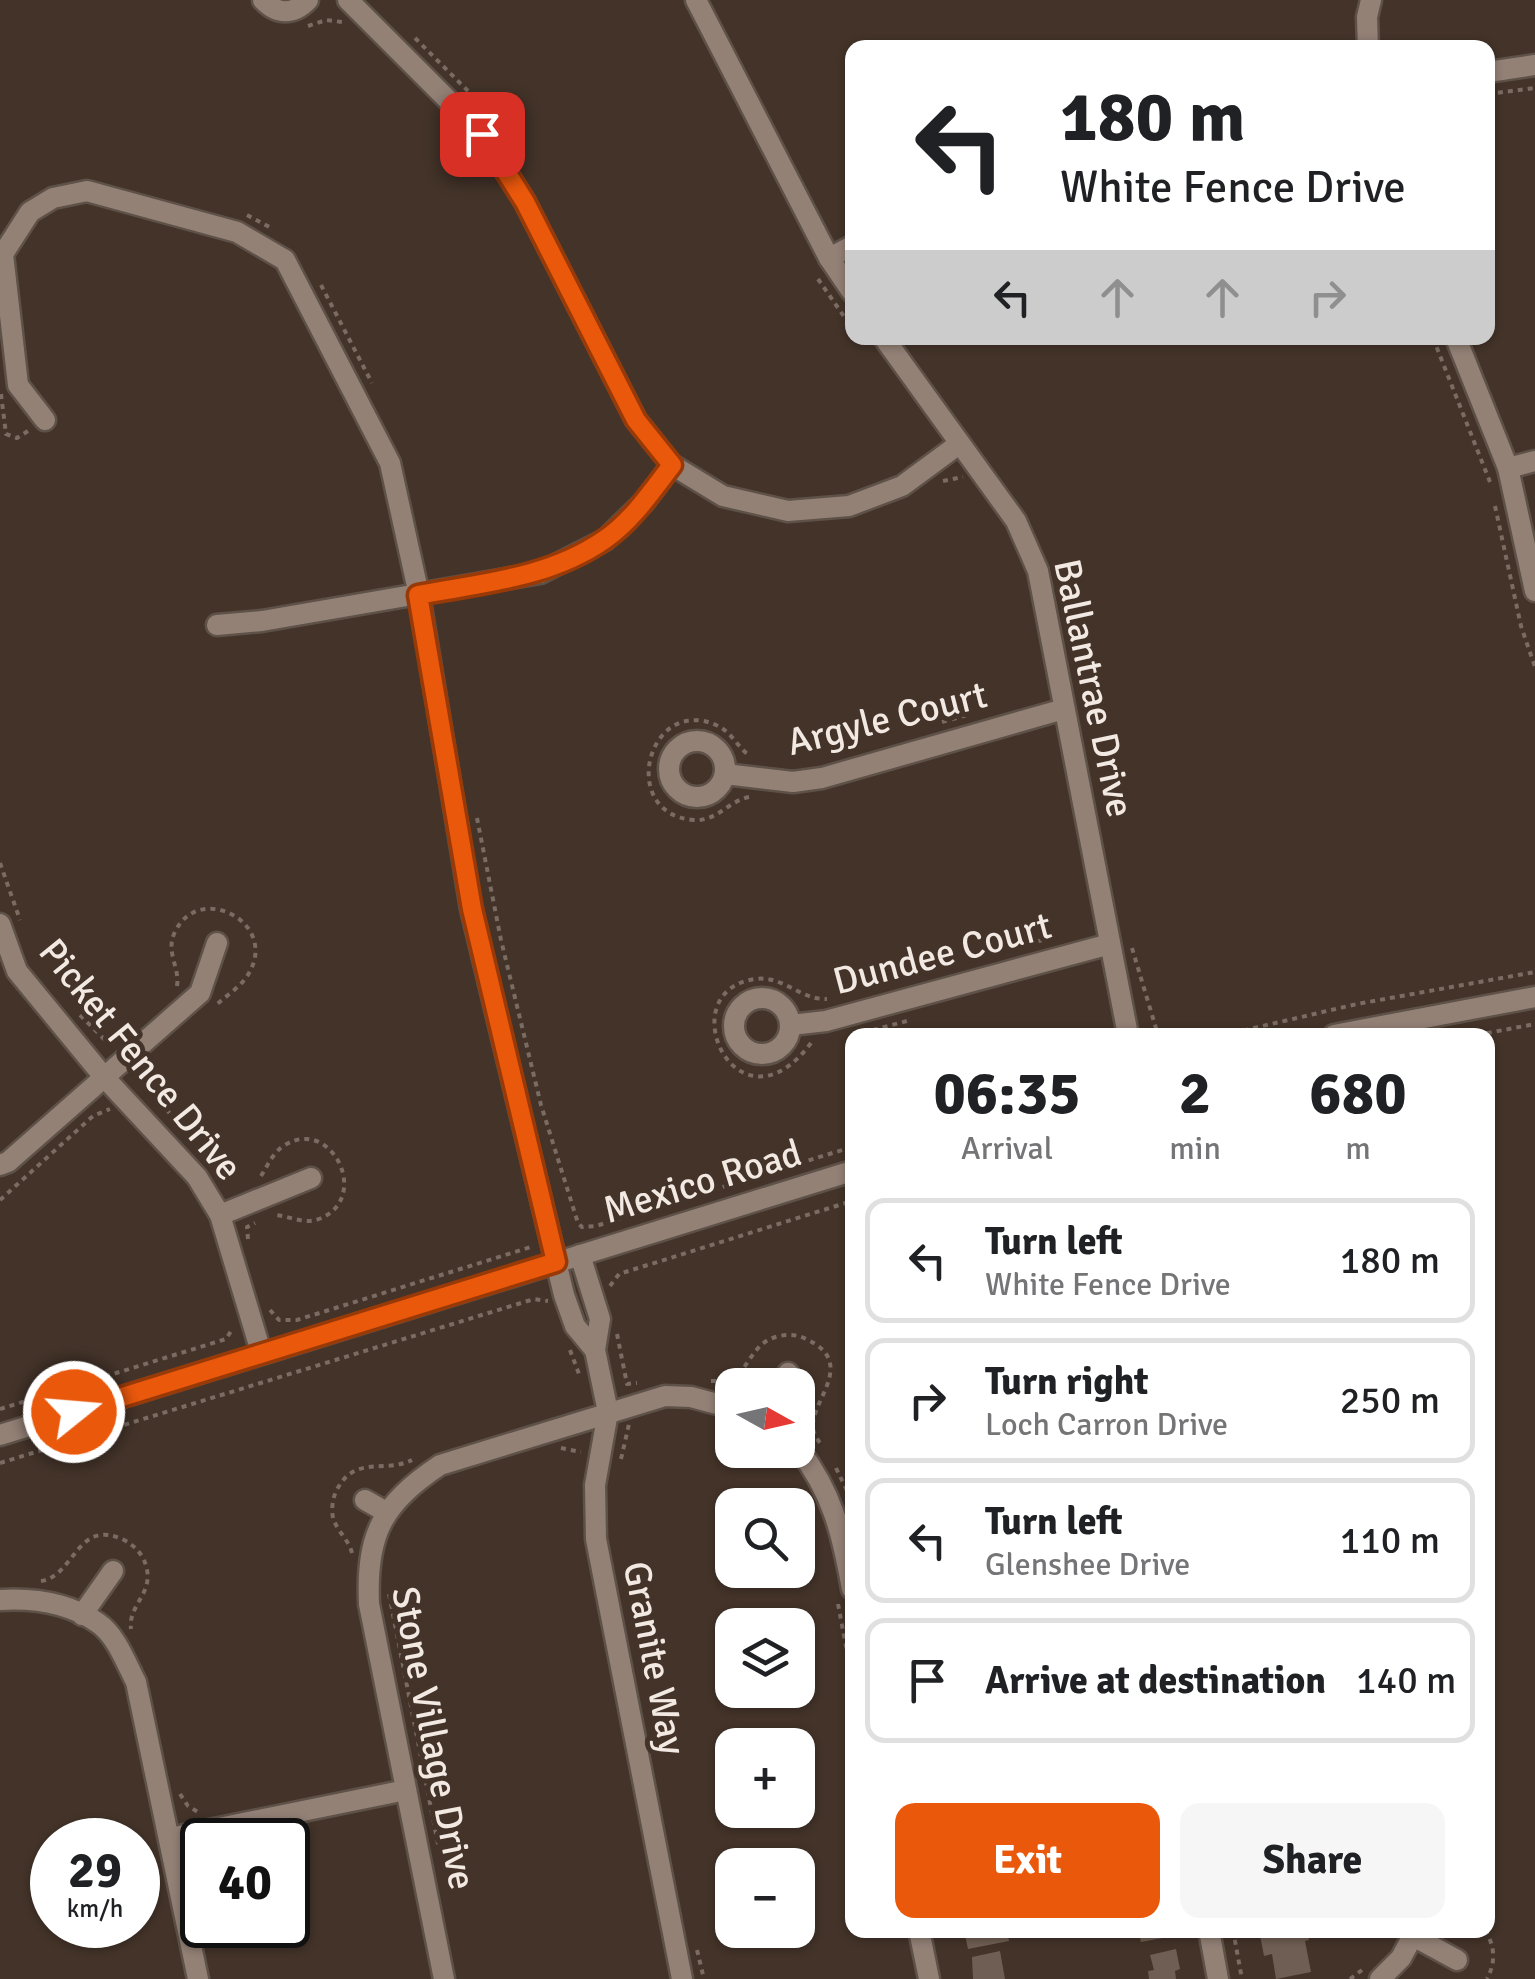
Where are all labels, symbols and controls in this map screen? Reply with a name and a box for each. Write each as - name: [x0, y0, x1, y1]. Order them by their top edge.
- text: 180 m: [1060, 74, 1245, 160]
- icon: left: [895, 80, 1025, 210]
- pin: [440, 92, 525, 177]
- icon: arrive: [455, 107, 510, 162]
- text: White Fence Drive: [1060, 160, 1406, 215]
- icon: left: [985, 270, 1040, 325]
- icon: ahead: [1090, 270, 1145, 325]
- icon: ahead: [1195, 270, 1250, 325]
- icon: right: [1300, 270, 1355, 325]
- street label: Ballantrae Drive: [1043, 555, 1144, 821]
- street label: Argyle Court: [782, 671, 992, 766]
- street label: Dundee Court: [828, 902, 1056, 1005]
- street label: Picket Fence Drive: [29, 929, 252, 1190]
- text: 06:35: [933, 1057, 1081, 1131]
- text: 2: [1179, 1057, 1211, 1131]
- text: 680: [1309, 1057, 1407, 1131]
- street label: Mexico Road: [597, 1129, 807, 1234]
- text: Arrival: [961, 1129, 1053, 1168]
- text: min: [1169, 1129, 1221, 1168]
- text: m: [1345, 1129, 1371, 1168]
- text: Turn left: [985, 1218, 1123, 1265]
- icon: left: [900, 1233, 955, 1288]
- text: 180 m: [1340, 1237, 1440, 1284]
- text: White Fence Drive: [985, 1265, 1231, 1304]
- text: Turn right: [985, 1358, 1149, 1405]
- position arrow: [22, 1360, 126, 1464]
- north arrow: [715, 1368, 815, 1468]
- map controls: [715, 1368, 815, 1948]
- icon: right: [900, 1373, 955, 1428]
- text: 250 m: [1340, 1377, 1440, 1424]
- text: Loch Carron Drive: [985, 1405, 1228, 1444]
- button: search: [715, 1488, 815, 1588]
- text: Turn left: [985, 1498, 1123, 1545]
- icon: left: [900, 1513, 955, 1568]
- text: 110 m: [1340, 1517, 1440, 1564]
- text: Glenshee Drive: [985, 1545, 1190, 1584]
- street label: Granite Way: [613, 1557, 696, 1759]
- street label: Stone Village Drive: [381, 1583, 486, 1894]
- button: layers: [715, 1608, 815, 1708]
- icon: arrive: [900, 1653, 955, 1708]
- text: Arrive at destination: [985, 1657, 1326, 1704]
- text: 140 m: [1356, 1657, 1456, 1704]
- button: +: [715, 1728, 815, 1828]
- button: Exit: [895, 1803, 1160, 1918]
- button: Share: [1180, 1803, 1445, 1918]
- speed limit sign: 40: [180, 1818, 310, 1948]
- text: 29: [68, 1840, 122, 1902]
- button: −: [715, 1848, 815, 1948]
- text: km/h: [67, 1893, 123, 1924]

